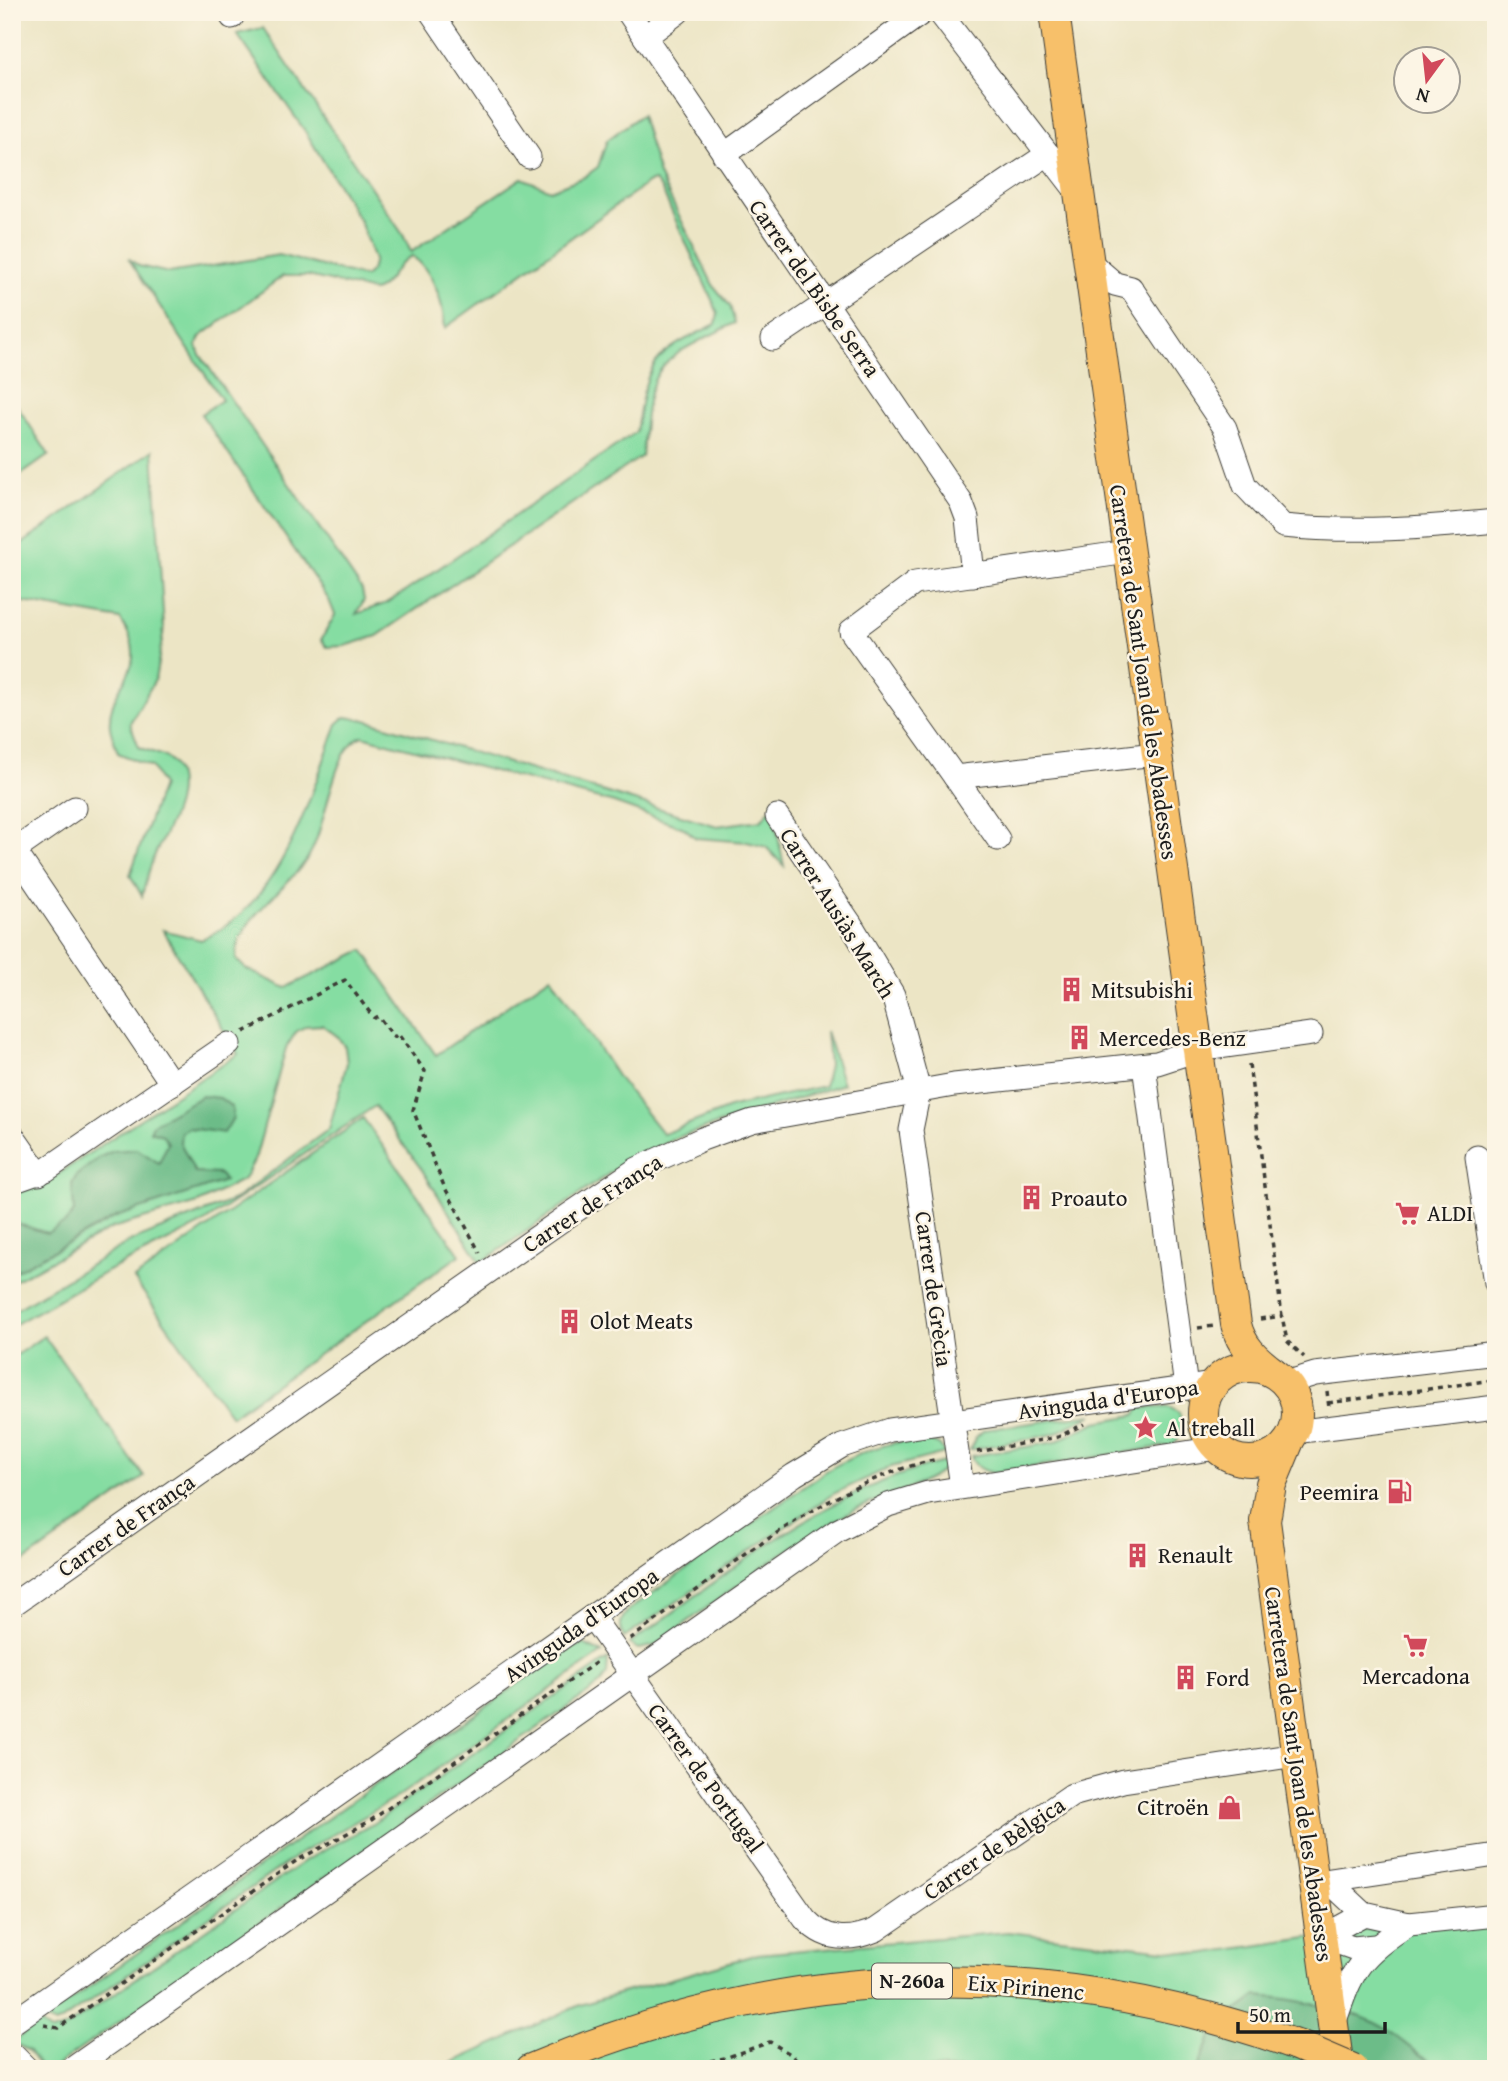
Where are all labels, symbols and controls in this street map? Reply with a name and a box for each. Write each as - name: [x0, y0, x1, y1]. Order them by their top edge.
- north arrow: [1392, 46, 1462, 116]
- text: N: [1413, 81, 1432, 112]
- street label: Carrer del Bisbe Serra: [742, 192, 889, 383]
- street label: Carretera de Sant Joan de les Abadesses: [1102, 482, 1187, 862]
- street label: Carrer Ausiàs March: [773, 821, 904, 1005]
- place label: Mitsubishi: [1091, 973, 1193, 1006]
- building icon: Mitsubishi: [1057, 976, 1085, 1004]
- place label: Mercedes-Benz: [1099, 1021, 1246, 1054]
- building icon: Mercedes-Benz: [1065, 1024, 1093, 1052]
- street label: Carrer de França: [515, 1145, 668, 1260]
- place label: Proauto: [1051, 1181, 1127, 1214]
- building icon: Proauto: [1017, 1184, 1045, 1212]
- place label: ALDI: [1427, 1196, 1473, 1229]
- supermarket icon: ALDI: [1393, 1199, 1421, 1227]
- street label: Carrer de Grècia: [907, 1209, 962, 1369]
- place label: Olot Meats: [590, 1304, 693, 1337]
- building icon: Olot Meats: [556, 1307, 584, 1335]
- street label: Avinguda d'Europa: [1015, 1369, 1201, 1428]
- place label: Al treball: [1166, 1411, 1255, 1444]
- place icon: Al treball: [1132, 1414, 1160, 1442]
- street label: Carrer de França: [50, 1465, 201, 1584]
- place label: Peemira: [1300, 1475, 1379, 1508]
- fuel station icon: Peemira: [1385, 1478, 1413, 1506]
- place label: Renault: [1158, 1538, 1233, 1571]
- building icon: Renault: [1124, 1541, 1152, 1569]
- street label: Avinguda d'Europa: [497, 1559, 665, 1690]
- street label: Carretera de Sant Joan de les Abadesses: [1257, 1584, 1342, 1964]
- supermarket icon: Mercadona: [1402, 1632, 1430, 1660]
- place label: Mercadona: [1362, 1659, 1470, 1692]
- place label: Ford: [1206, 1661, 1250, 1694]
- building icon: Ford: [1172, 1664, 1200, 1692]
- street label: Carrer de Portugal: [641, 1696, 772, 1860]
- street label: Carrer de Bèlgica: [916, 1788, 1071, 1907]
- place label: Citroën: [1137, 1790, 1209, 1823]
- shop icon: Citroën: [1215, 1793, 1243, 1821]
- road number: N-260a: [872, 1964, 952, 1998]
- street label: Eix Pirinenc: [967, 1965, 1085, 2008]
- scale bar: [1238, 1990, 1386, 2034]
- text: 50 m: [1249, 1999, 1291, 2030]

